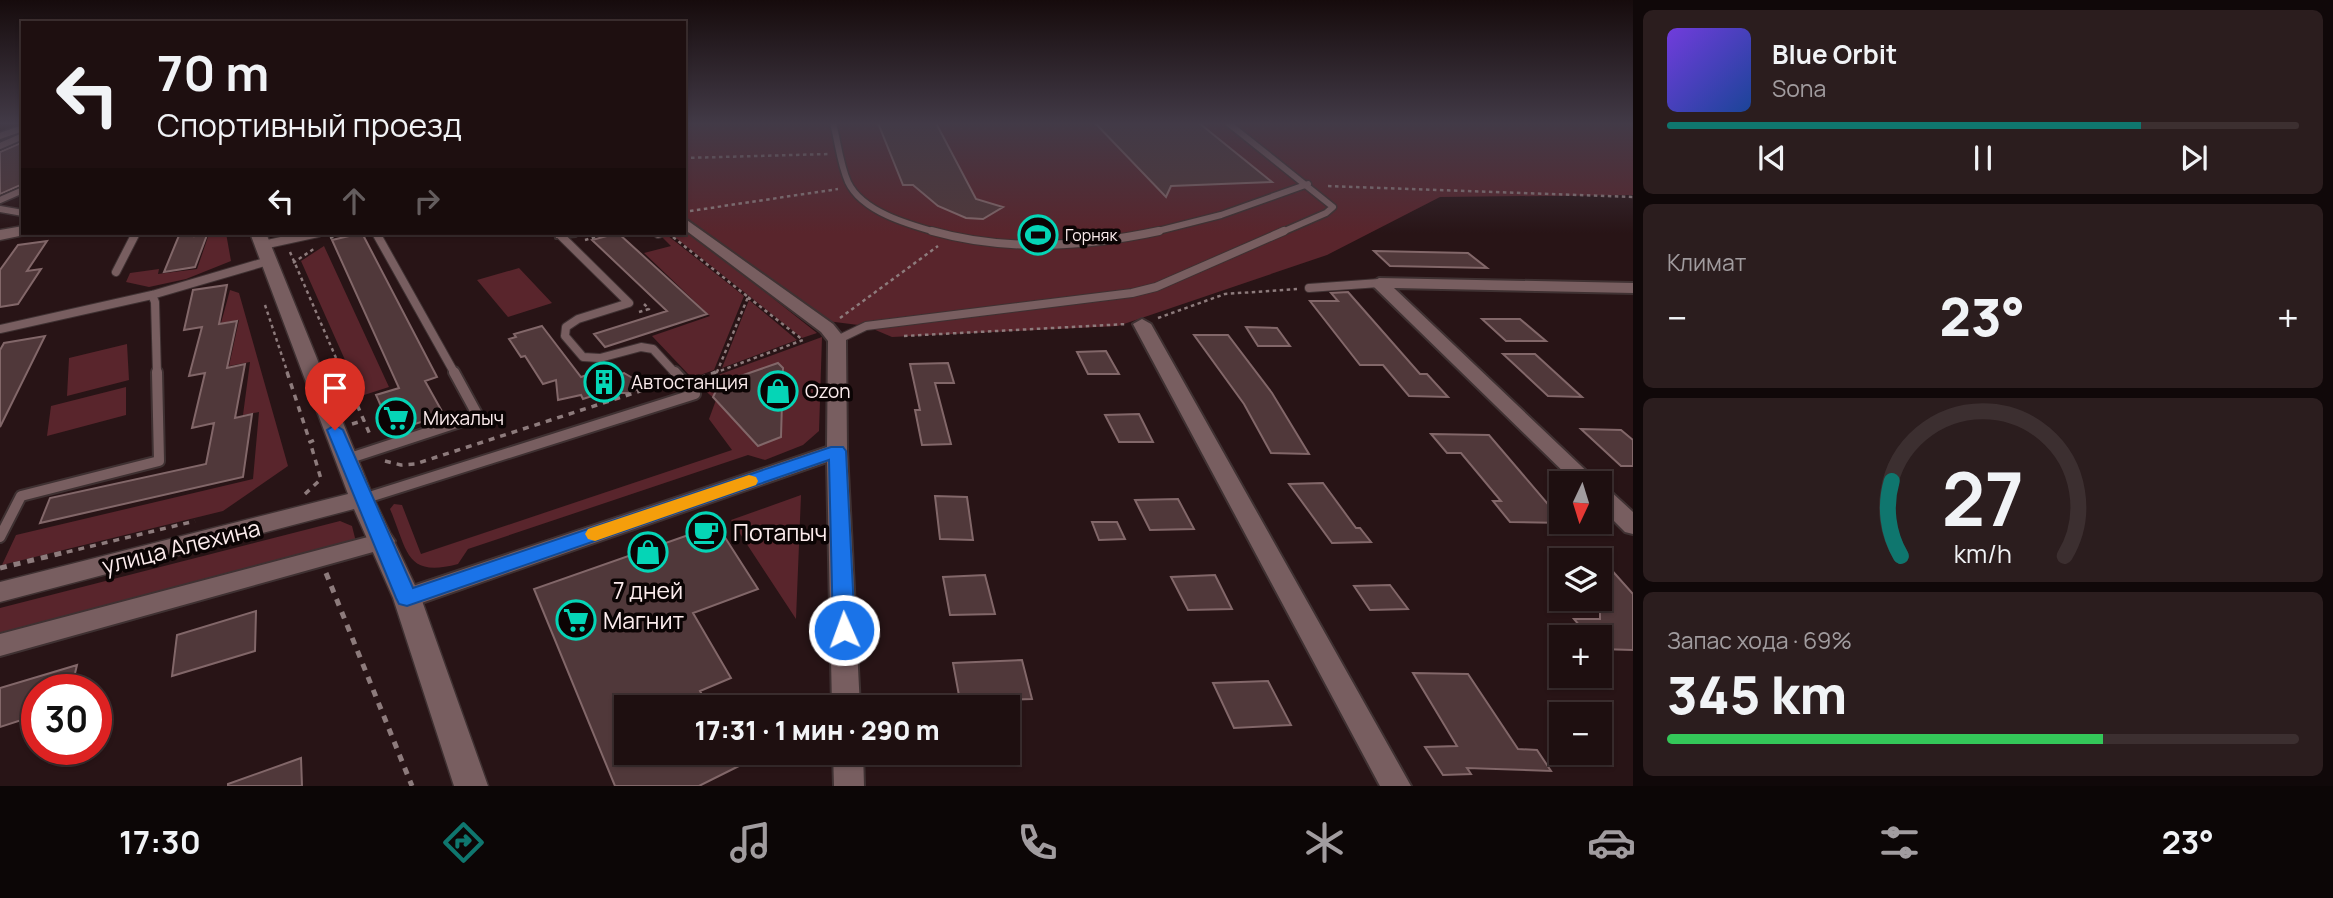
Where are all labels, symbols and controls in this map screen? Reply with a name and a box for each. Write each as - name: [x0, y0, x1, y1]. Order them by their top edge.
- text: Blue Orbit: [1772, 36, 1897, 72]
- text: 70 m: [157, 39, 269, 106]
- icon: left: [42, 49, 133, 140]
- text: Sona: [1772, 72, 1826, 104]
- text: Спортивный проезд: [157, 103, 462, 147]
- icon: previous: [1753, 139, 1791, 177]
- icon: pause: [1964, 139, 2002, 177]
- icon: next: [2175, 139, 2213, 177]
- icon: left: [262, 182, 300, 220]
- icon: ahead: [335, 182, 373, 220]
- icon: right: [408, 182, 446, 220]
- sports icon: Горняк: [1017, 214, 1059, 256]
- place label: Горняк: [1065, 224, 1118, 246]
- text: Климат: [1667, 246, 1746, 278]
- text: 23°: [1940, 281, 2025, 352]
- text: −: [1667, 291, 1688, 343]
- text: +: [2277, 291, 2299, 343]
- pin: [305, 358, 365, 430]
- building icon: Автостанция: [583, 361, 625, 403]
- icon: arrive: [316, 369, 354, 407]
- place label: Автостанция: [631, 369, 748, 395]
- shop icon: Ozon: [757, 370, 799, 412]
- place label: Ozon: [805, 378, 851, 404]
- supermarket icon: Михалыч: [375, 397, 417, 439]
- place label: Михалыч: [423, 405, 504, 431]
- text: 27: [1942, 448, 2024, 548]
- north arrow: [1549, 471, 1612, 534]
- map controls: [1549, 471, 1612, 765]
- street label: улица Алехина: [99, 511, 263, 581]
- cafe icon: Потапыч: [685, 511, 727, 553]
- place label: Потапыч: [733, 516, 827, 548]
- shop icon: 7 дней: [627, 531, 669, 573]
- text: km/h: [1954, 536, 2012, 571]
- button: layers: [1549, 548, 1612, 611]
- place label: 7 дней: [613, 574, 683, 606]
- position arrow: [807, 593, 881, 667]
- supermarket icon: Магнит: [555, 599, 597, 641]
- place label: Магнит: [603, 604, 684, 636]
- text: Запас хода · 69%: [1667, 624, 1852, 656]
- button: +: [1549, 625, 1612, 688]
- text: 345 km: [1667, 659, 1847, 730]
- speed limit sign: 30: [21, 674, 112, 765]
- button: −: [1549, 702, 1612, 765]
- text: 17:31 · 1 мин · 290 m: [695, 712, 939, 748]
- icon: directions: [439, 818, 488, 867]
- icon: music: [726, 818, 775, 867]
- icon: phone: [1013, 818, 1062, 867]
- icon: climate: [1300, 818, 1349, 867]
- icon: car: [1587, 818, 1636, 867]
- icon: filters: [1875, 818, 1924, 867]
- text: 17:30: [119, 820, 201, 864]
- text: 23°: [2162, 820, 2214, 864]

